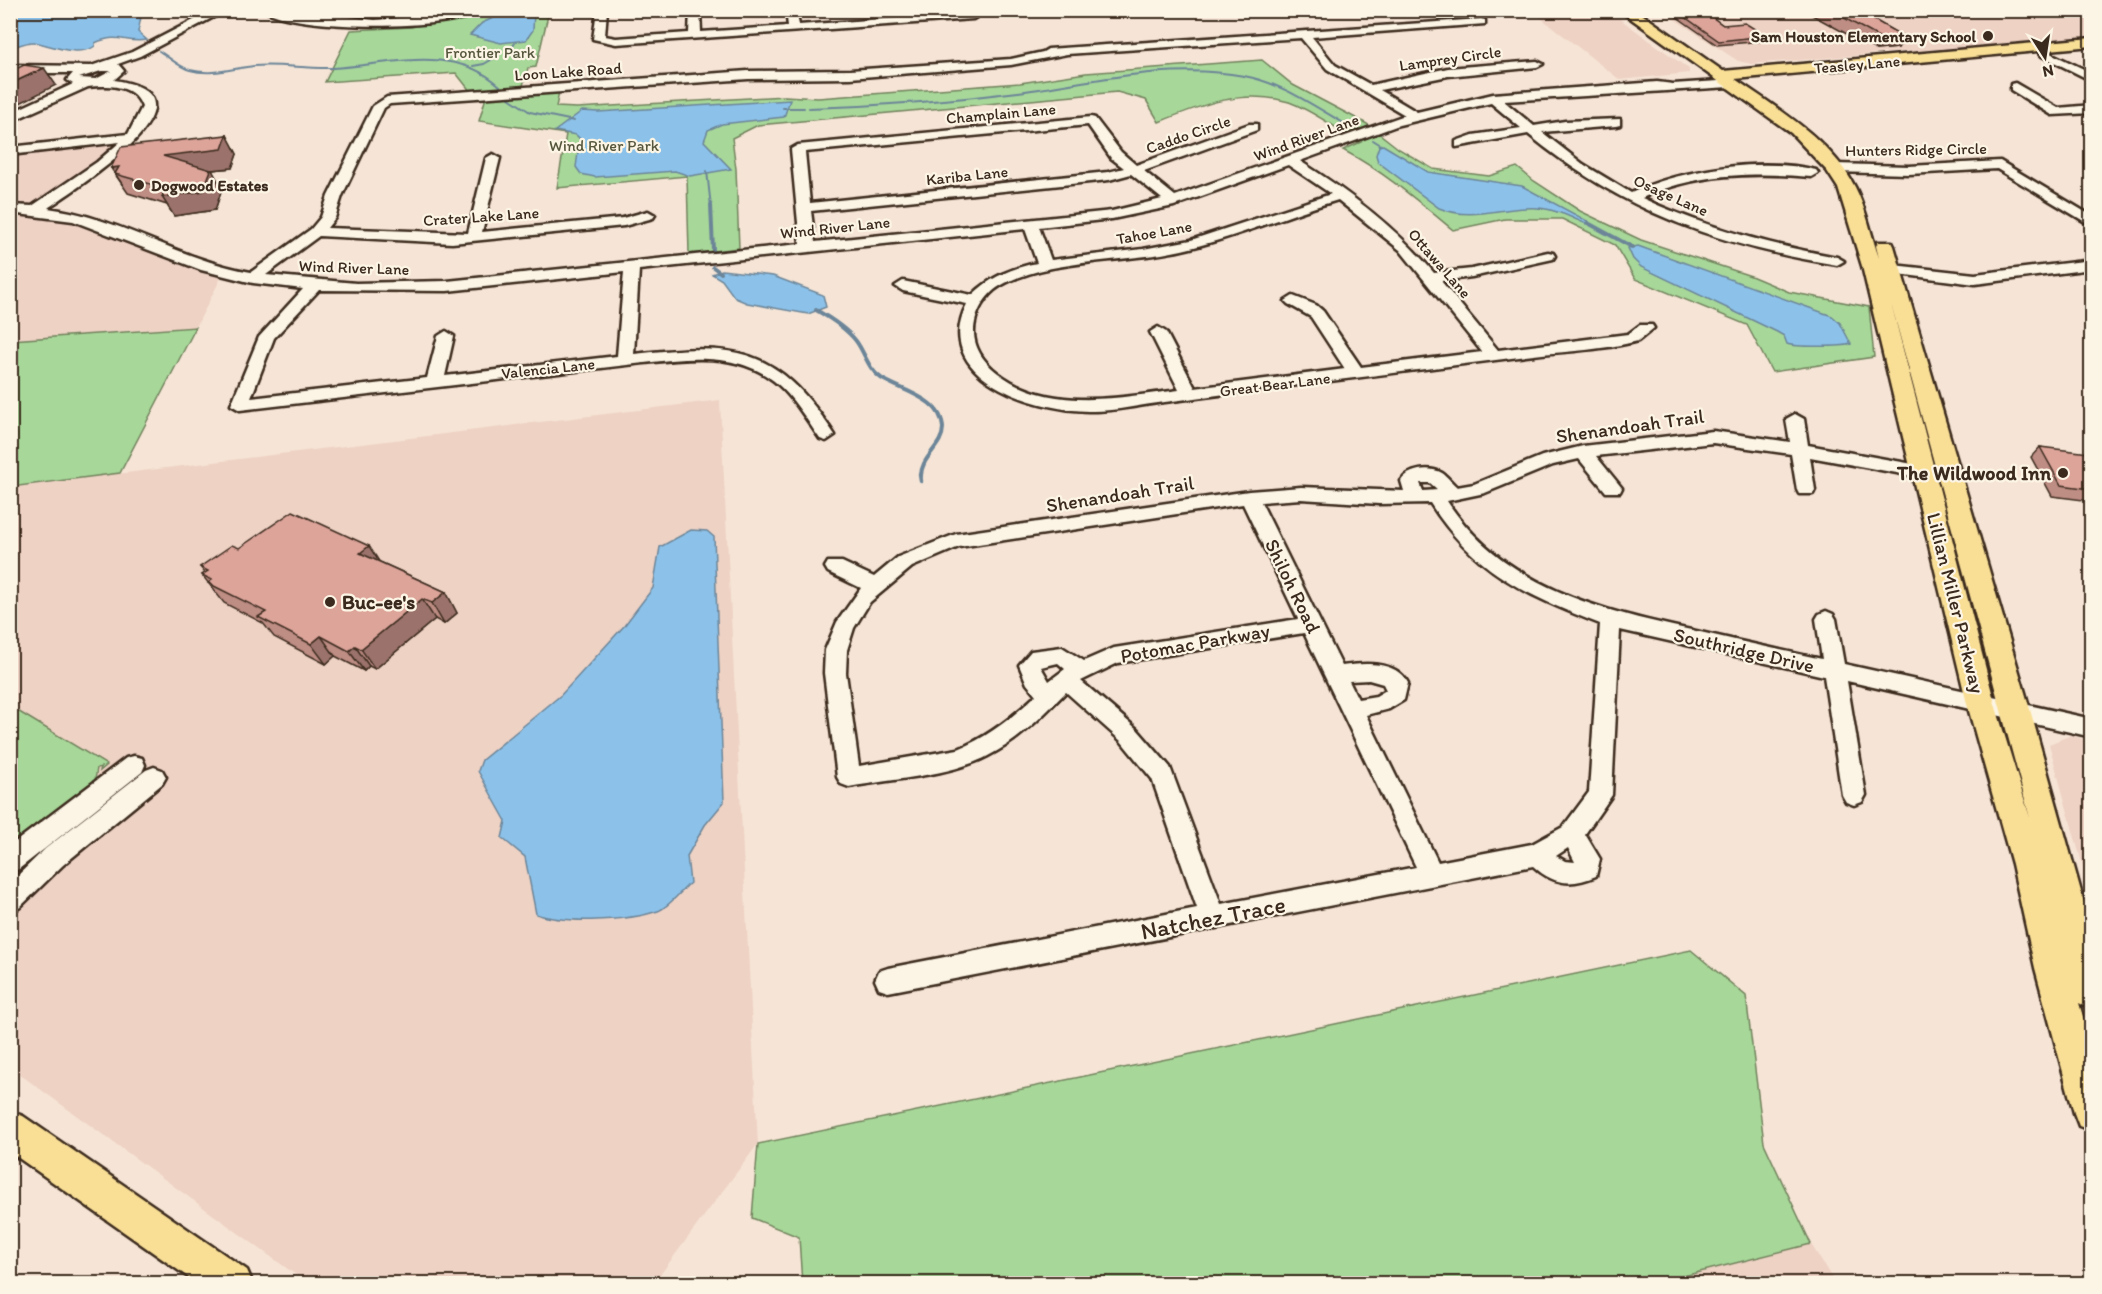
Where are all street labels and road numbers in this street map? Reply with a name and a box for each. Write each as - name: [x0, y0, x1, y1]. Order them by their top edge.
- street label: Lamprey Circle: [1398, 42, 1502, 75]
- street label: Teasley Lane: [1813, 51, 1901, 78]
- street label: Loon Lake Road: [514, 58, 623, 85]
- street label: Champlain Lane: [945, 99, 1057, 128]
- street label: Wind River Lane: [1251, 110, 1361, 165]
- street label: Caddo Circle: [1143, 111, 1233, 158]
- street label: Hunters Ridge Circle: [1845, 139, 1987, 160]
- street label: Kariba Lane: [925, 162, 1009, 189]
- street label: Osage Lane: [1631, 171, 1711, 220]
- street label: Crater Lake Lane: [422, 203, 540, 230]
- street label: Wind River Lane: [779, 212, 891, 243]
- street label: Tahoe Lane: [1115, 217, 1193, 248]
- street label: Ottawa Lane: [1404, 225, 1475, 302]
- street label: Wind River Lane: [298, 256, 410, 279]
- street label: Valencia Lane: [500, 354, 596, 383]
- street label: Great Bear Lane: [1219, 368, 1332, 401]
- street label: Shenandoah Trail: [1554, 404, 1706, 448]
- street label: Shenandoah Trail: [1044, 470, 1196, 518]
- street label: Lillian Miller Parkway: [1922, 510, 1990, 696]
- street label: Shiloh Road: [1260, 535, 1326, 637]
- street label: Potomac Parkway: [1118, 618, 1272, 668]
- street label: Southridge Drive: [1671, 622, 1817, 678]
- street label: Natchez Trace: [1138, 889, 1288, 946]

